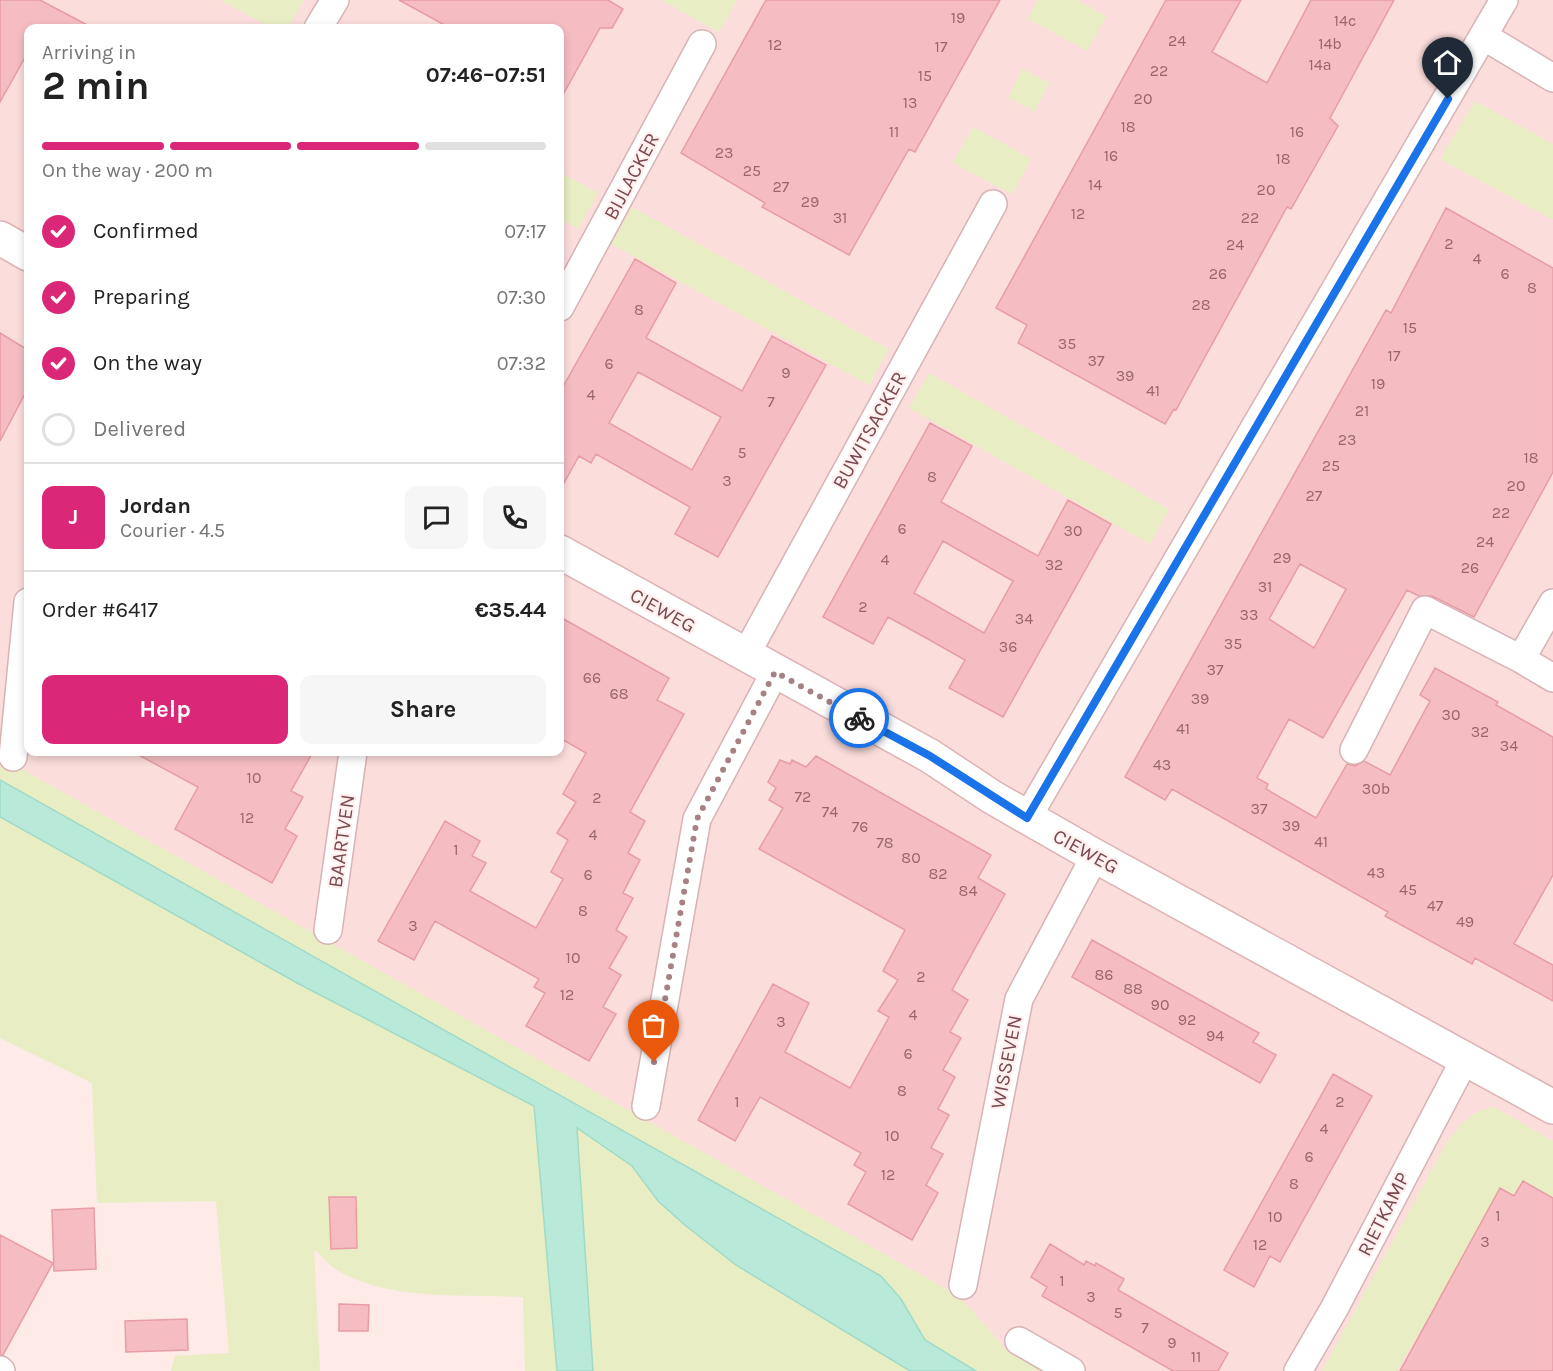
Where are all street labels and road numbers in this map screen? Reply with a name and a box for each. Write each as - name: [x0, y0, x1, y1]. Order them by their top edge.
- street label: BIJLACKER: [599, 129, 664, 224]
- street label: BUWITSACKER: [828, 368, 911, 493]
- street label: CIEWEG: [626, 583, 699, 638]
- street label: BAARTVEN: [324, 793, 359, 889]
- street label: CIEWEG: [1049, 824, 1122, 879]
- street label: WISSEVEN: [986, 1013, 1027, 1111]
- street label: RIETKAMP: [1353, 1169, 1414, 1260]

